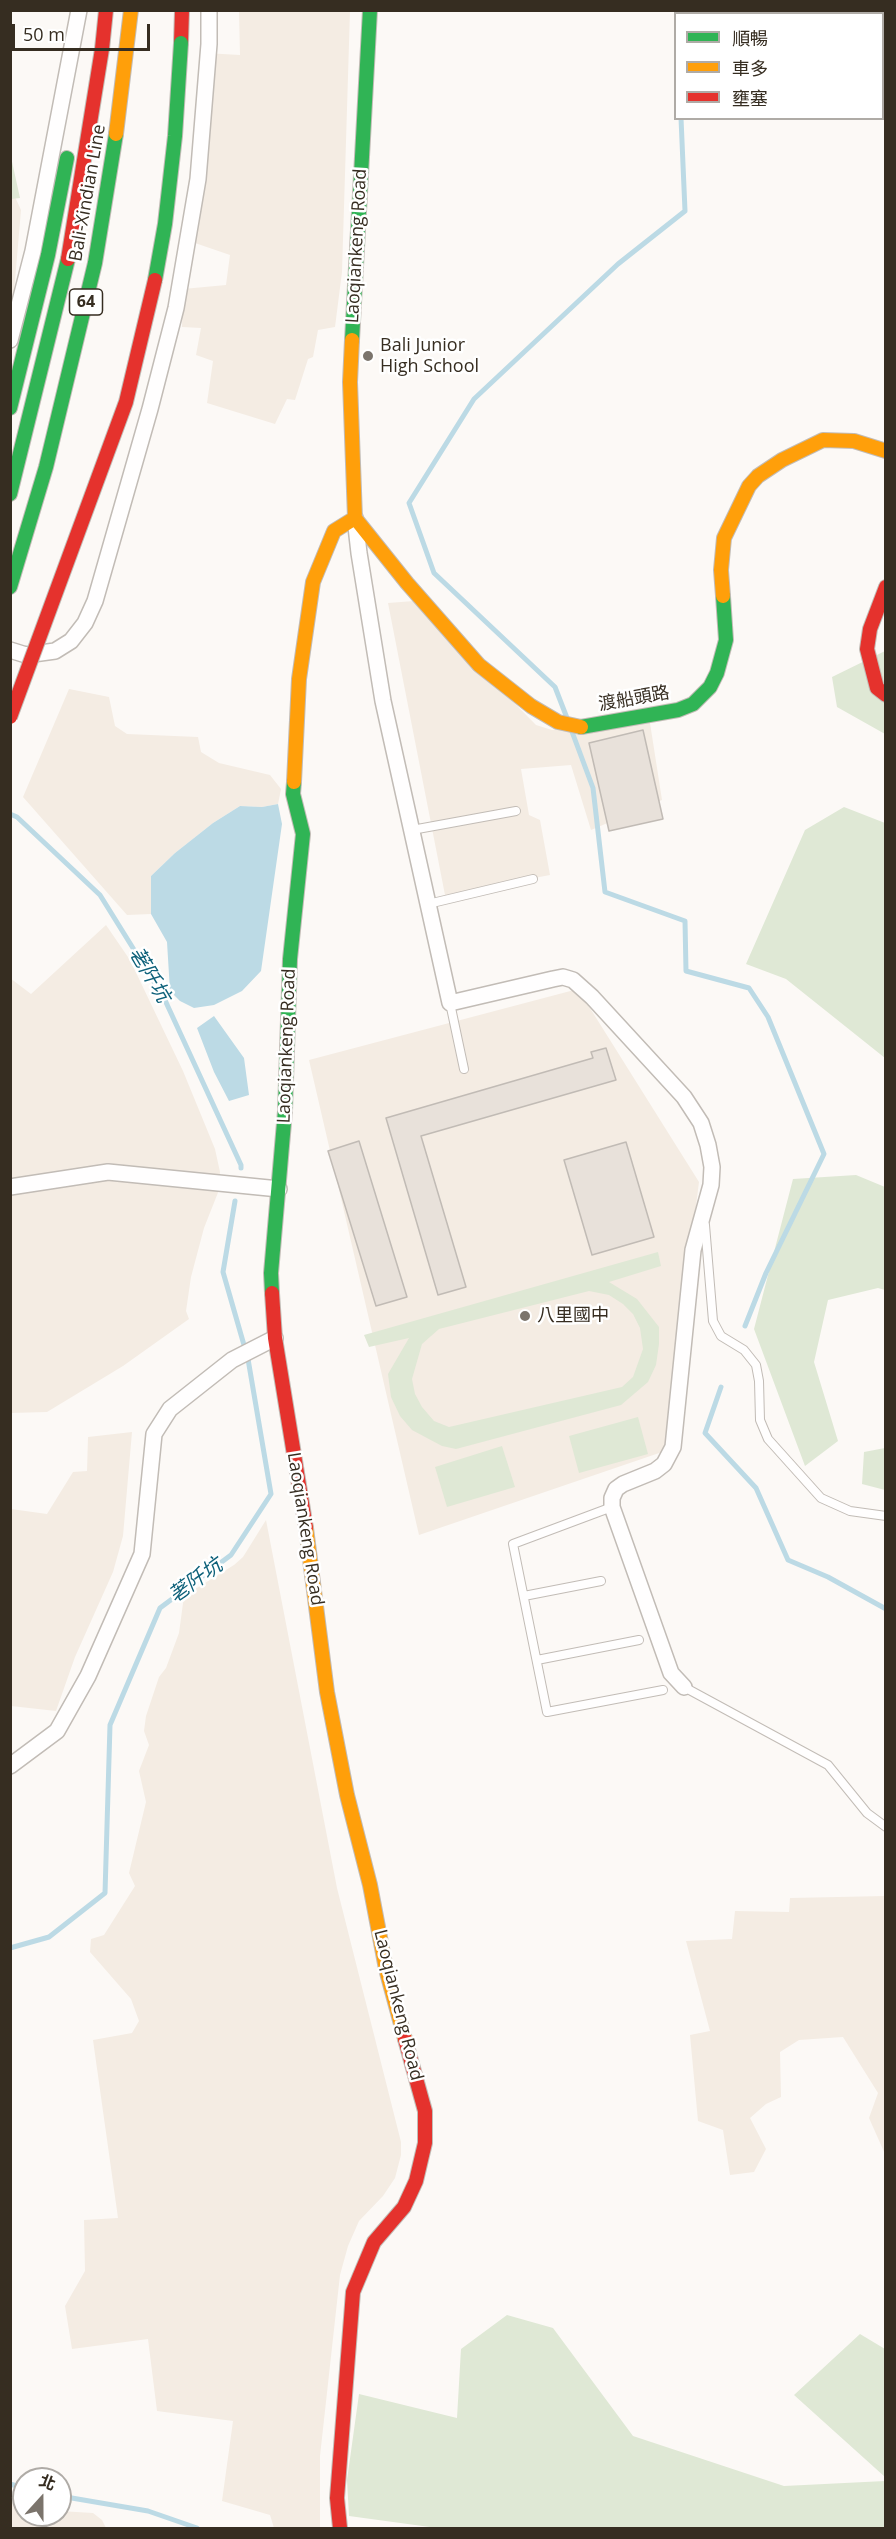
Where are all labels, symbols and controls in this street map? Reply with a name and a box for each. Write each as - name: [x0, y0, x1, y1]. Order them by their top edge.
- scale bar: [15, 12, 153, 50]
- legend: [674, 12, 884, 120]
- text: 50 m: [23, 22, 65, 46]
- text: 順暢: [732, 26, 768, 50]
- text: 車多: [732, 56, 768, 80]
- text: 壅塞: [732, 86, 768, 110]
- street label: Bali-Xindian Line: [65, 123, 111, 263]
- street label: Laoqiankeng Road: [342, 168, 372, 324]
- road number: 64: [70, 289, 103, 315]
- place label: Bali Junior High School: [380, 335, 479, 378]
- marker: Bali Junior High School: [361, 349, 375, 363]
- street label: 渡船頭路: [597, 682, 671, 716]
- water label: 荖阡坑: [123, 943, 175, 1007]
- street label: Laoqiankeng Road: [274, 968, 300, 1124]
- place label: 八里國中: [537, 1305, 609, 1327]
- marker: 八里國中: [518, 1309, 532, 1323]
- street label: Laoqiankeng Road: [282, 1451, 328, 1607]
- water label: 荖阡坑: [165, 1554, 227, 1608]
- street label: Laoqiankeng Road: [369, 1927, 427, 2083]
- north arrow: [12, 2467, 72, 2527]
- text: 北: [36, 2469, 59, 2495]

